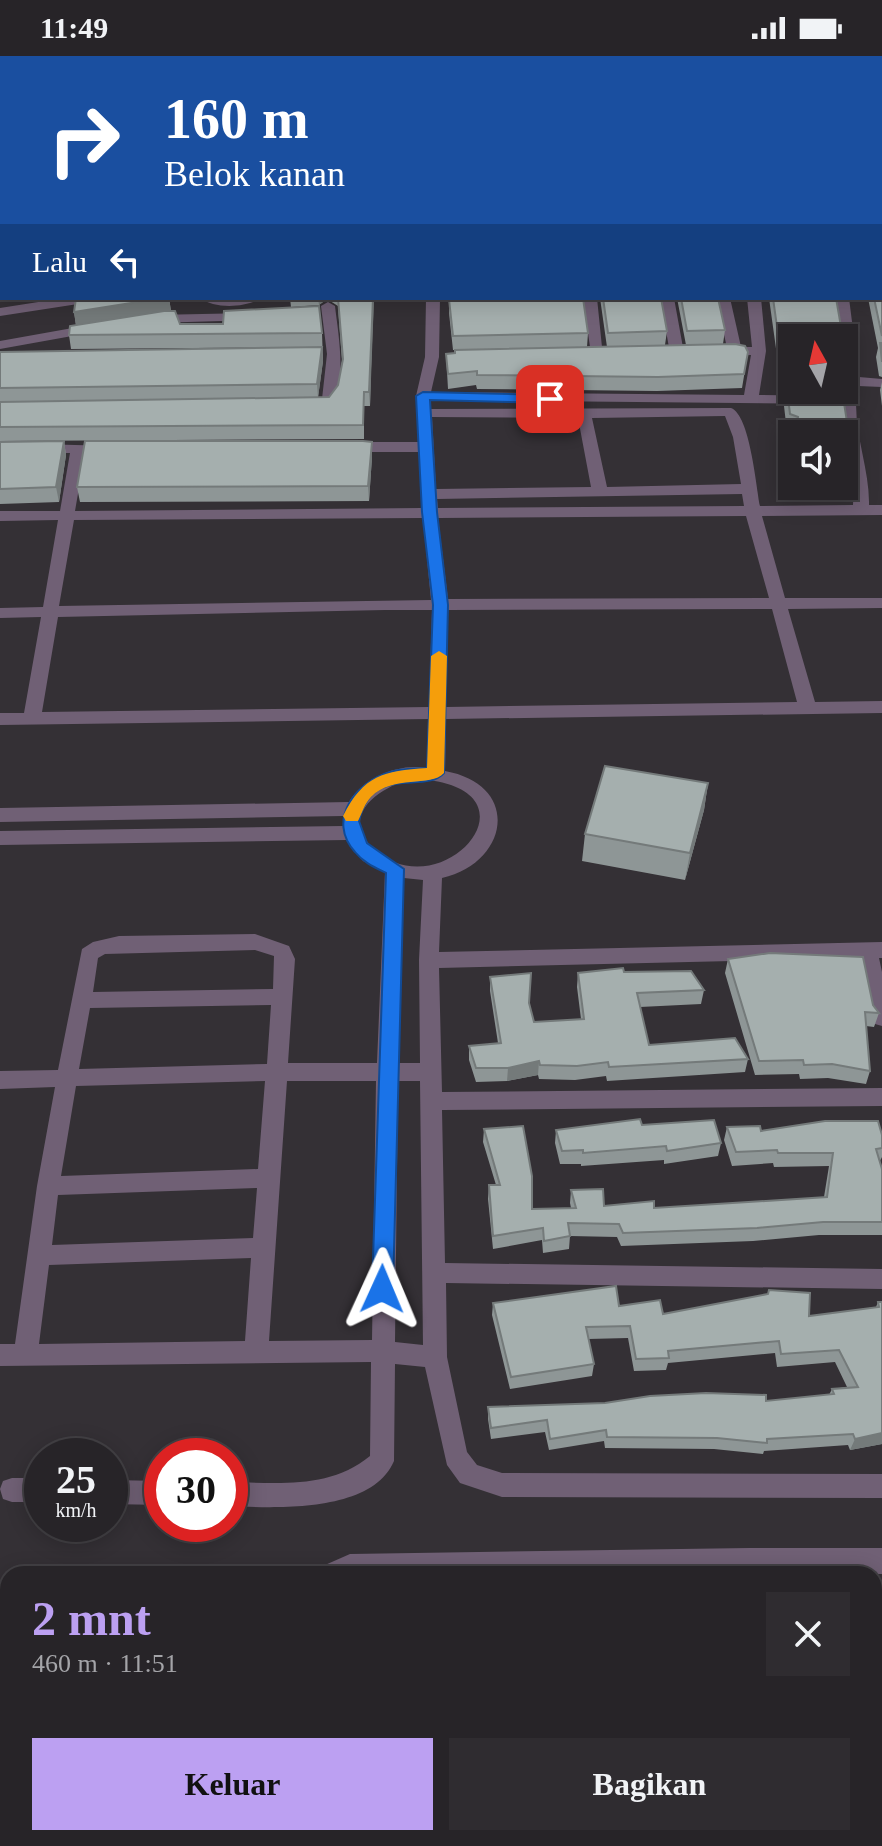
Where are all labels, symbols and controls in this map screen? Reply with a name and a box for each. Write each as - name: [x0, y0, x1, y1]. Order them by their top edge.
- text: 11:49: [40, 11, 108, 44]
- icon: right: [32, 88, 136, 192]
- text: 160 m: [164, 88, 309, 150]
- text: Belok kanan: [164, 154, 345, 194]
- icon: left: [103, 240, 147, 284]
- text: Lalu: [32, 245, 87, 278]
- north arrow: [778, 324, 858, 404]
- map controls: [778, 324, 858, 500]
- pin: [516, 365, 584, 433]
- icon: arrive: [528, 377, 572, 421]
- button: sound: [778, 420, 858, 500]
- position arrow: [340, 1247, 424, 1331]
- speed limit sign: 30: [144, 1438, 248, 1542]
- text: 25: [56, 1457, 96, 1502]
- text: km/h: [55, 1499, 97, 1521]
- text: 2 mnt: [32, 1592, 151, 1645]
- button: close: [766, 1592, 850, 1676]
- text: 460 m · 11:51: [32, 1649, 178, 1678]
- button: Keluar: [32, 1738, 433, 1830]
- button: Bagikan: [449, 1738, 850, 1830]

